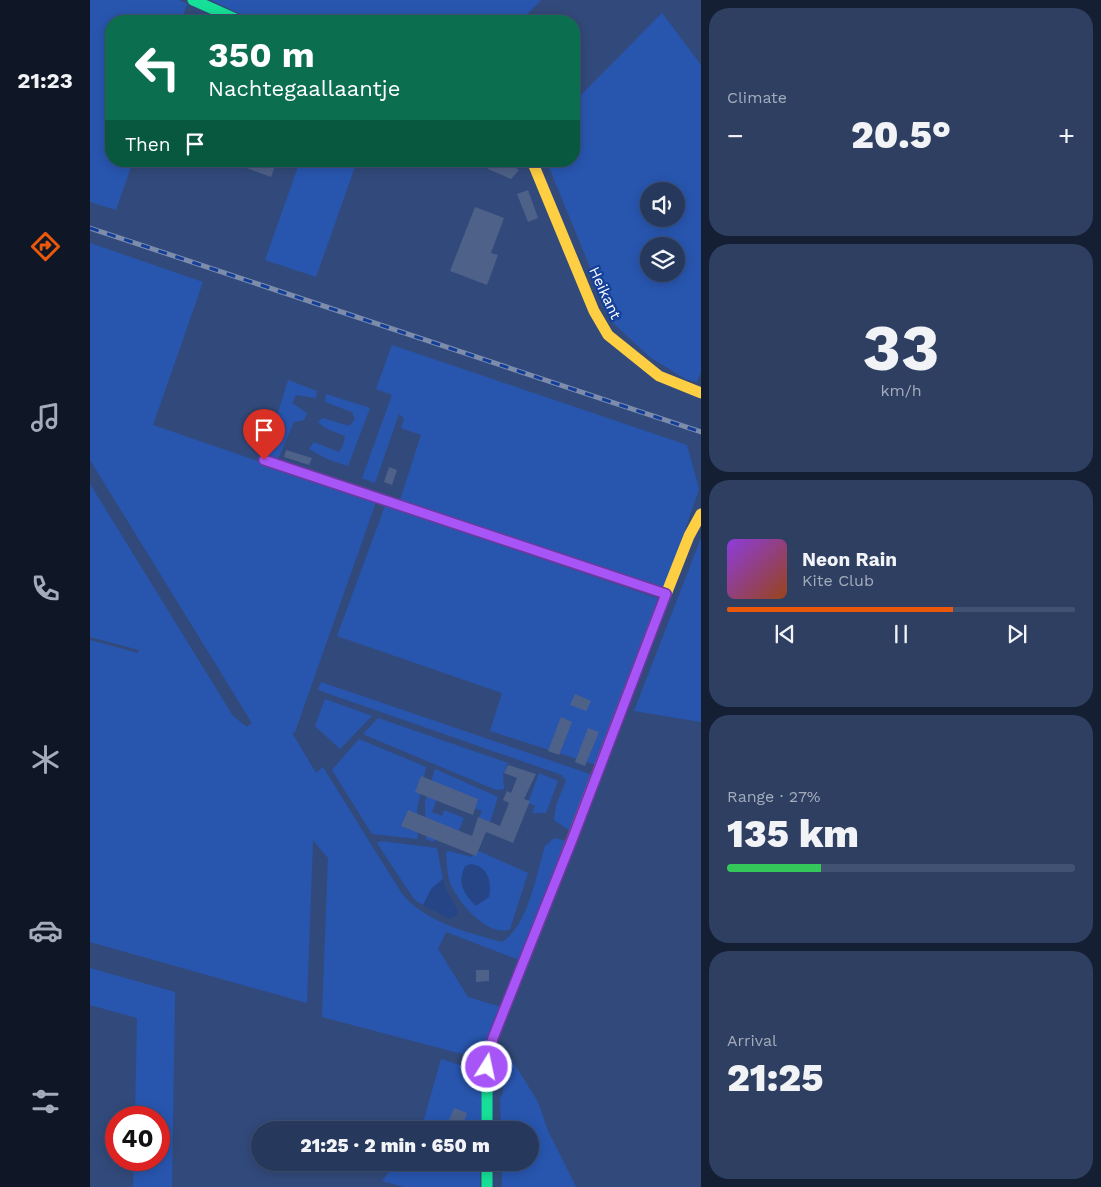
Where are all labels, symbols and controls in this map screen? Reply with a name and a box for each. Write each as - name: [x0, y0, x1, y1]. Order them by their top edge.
- text: 350 m: [208, 34, 315, 76]
- icon: left: [125, 35, 190, 100]
- text: 21:23: [17, 68, 73, 93]
- text: Nachtegaallaantje: [208, 76, 400, 101]
- text: Climate: [727, 88, 787, 107]
- text: 20.5°: [851, 113, 951, 157]
- text: −: [727, 119, 744, 152]
- text: +: [1058, 119, 1075, 152]
- icon: arrive: [181, 130, 209, 158]
- text: Then: [125, 133, 171, 156]
- map controls: [640, 182, 685, 282]
- button: sound: [640, 182, 685, 227]
- icon: directions: [28, 229, 63, 264]
- button: layers: [640, 237, 685, 282]
- street label: Heikant: [585, 264, 625, 323]
- text: 33: [862, 310, 940, 386]
- text: km/h: [880, 381, 922, 400]
- icon: music: [28, 400, 63, 435]
- pin: [243, 409, 285, 460]
- icon: arrive: [250, 416, 278, 444]
- text: Neon Rain: [802, 548, 897, 571]
- icon: phone: [28, 571, 63, 606]
- text: Kite Club: [802, 571, 874, 590]
- icon: previous: [771, 620, 799, 648]
- icon: pause: [887, 620, 915, 648]
- icon: next: [1003, 620, 1031, 648]
- icon: climate: [28, 742, 63, 777]
- text: Range · 27%: [727, 787, 821, 806]
- text: 135 km: [727, 812, 859, 856]
- icon: car: [28, 913, 63, 948]
- text: Arrival: [727, 1031, 777, 1050]
- position arrow: [460, 1040, 512, 1092]
- text: 21:25: [727, 1056, 823, 1100]
- icon: filters: [28, 1084, 63, 1119]
- speed limit sign: 40: [105, 1106, 170, 1171]
- text: 21:25 · 2 min · 650 m: [300, 1134, 490, 1157]

